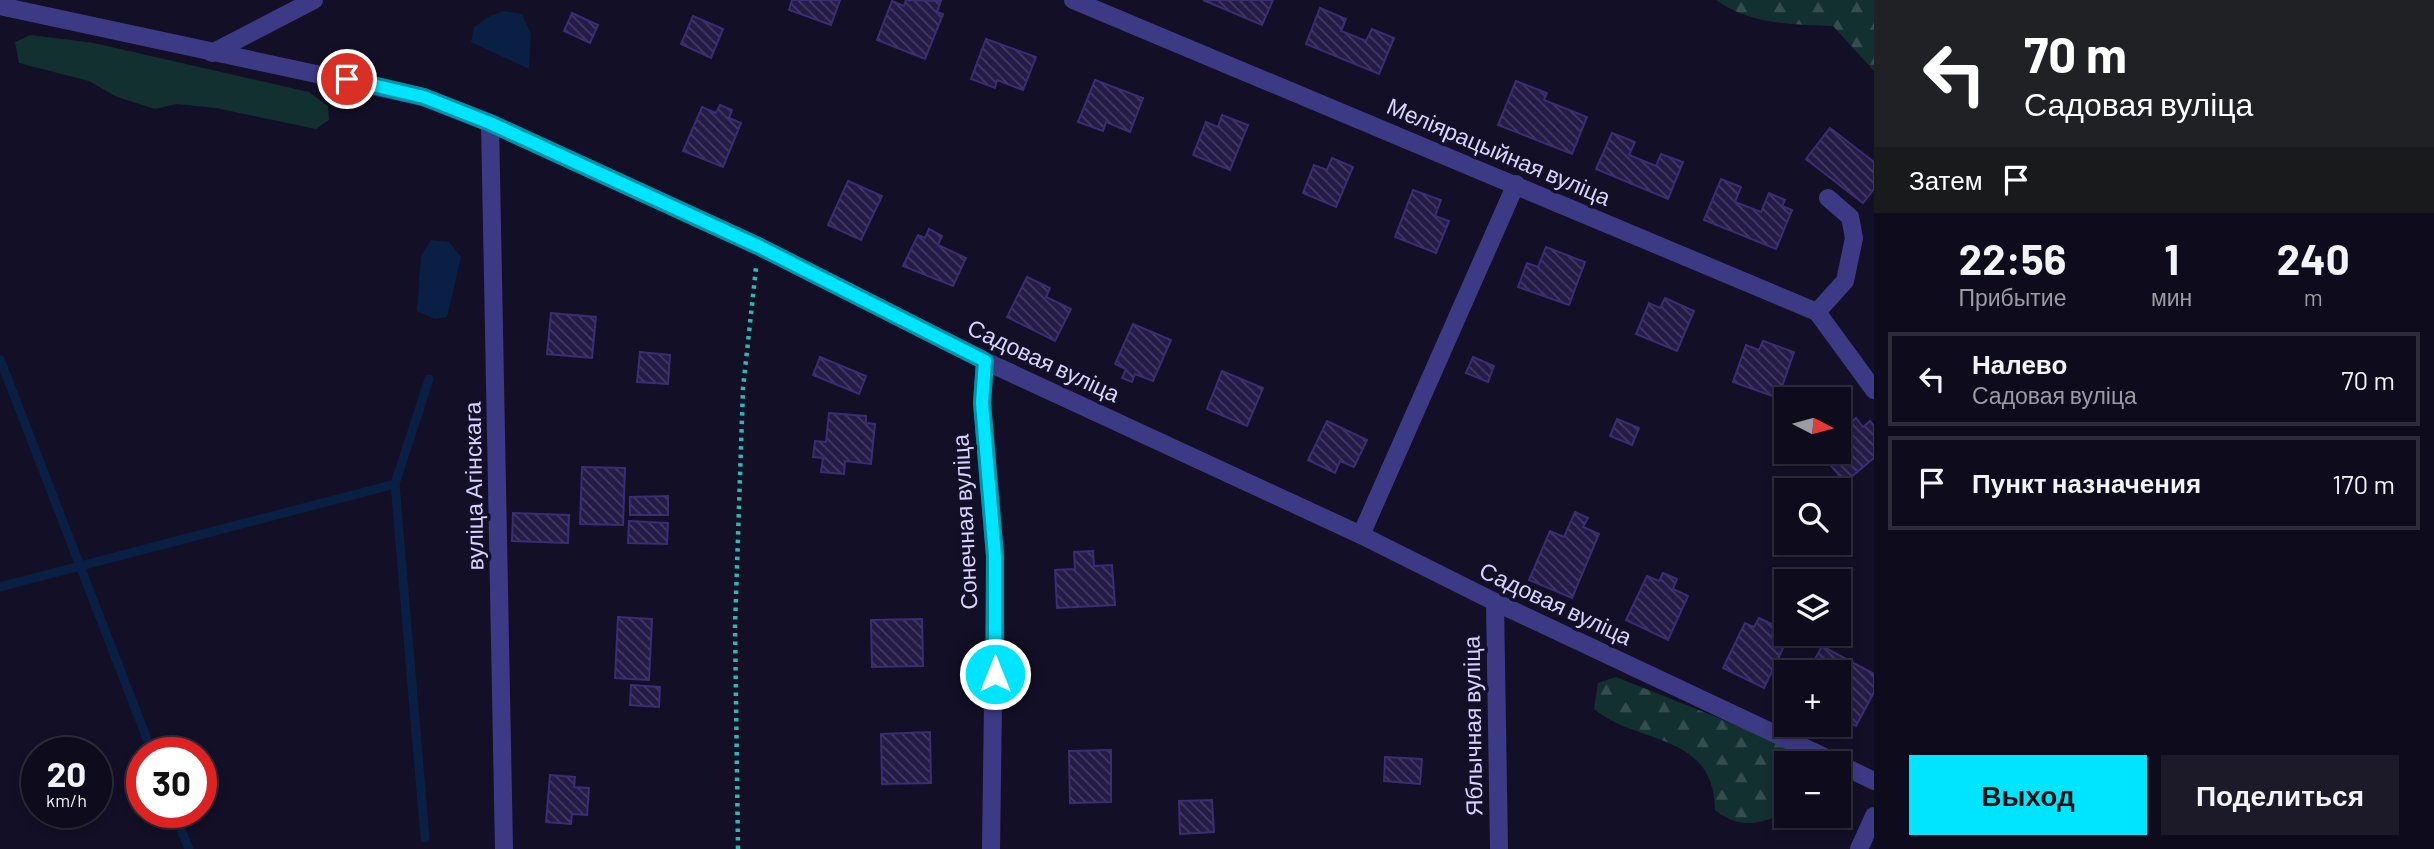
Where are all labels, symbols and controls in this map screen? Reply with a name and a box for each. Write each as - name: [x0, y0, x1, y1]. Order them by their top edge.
- text: 70 m: [2024, 24, 2127, 83]
- icon: left: [1909, 28, 2000, 119]
- pin: [317, 49, 377, 109]
- icon: arrive: [328, 60, 366, 98]
- text: Садовая вуліца: [2024, 84, 2253, 122]
- street label: Меліярацыйная вуліца: [1383, 91, 1615, 211]
- icon: arrive: [1997, 161, 2035, 199]
- text: Затем: [1909, 164, 1983, 195]
- text: 22:56: [1959, 233, 2066, 283]
- text: 1: [2164, 233, 2179, 283]
- text: 240: [2277, 233, 2350, 283]
- text: Прибытие: [1958, 283, 2066, 311]
- text: мин: [2151, 283, 2192, 311]
- text: m: [2304, 283, 2323, 311]
- street label: Садовая вуліца: [963, 312, 1125, 408]
- text: Налево: [1972, 348, 2067, 379]
- icon: left: [1913, 360, 1951, 398]
- text: 70 m: [2341, 364, 2395, 395]
- text: Садовая вуліца: [1972, 381, 2137, 409]
- north arrow: [1774, 387, 1852, 464]
- map controls: [1774, 387, 1851, 828]
- street label: вуліца Агінскага: [458, 401, 488, 571]
- street label: Сонечная вуліца: [945, 433, 983, 611]
- icon: arrive: [1913, 464, 1951, 502]
- text: Пункт назначения: [1972, 467, 2201, 498]
- text: 170 m: [2332, 468, 2395, 499]
- button: search: [1774, 478, 1851, 555]
- street label: Садовая вуліца: [1475, 555, 1637, 651]
- button: layers: [1774, 569, 1851, 646]
- street label: Яблычная вуліца: [1456, 635, 1488, 816]
- position arrow: [958, 637, 1032, 711]
- button: +: [1774, 660, 1851, 737]
- speed limit sign: 30: [126, 737, 217, 828]
- button: −: [1774, 751, 1851, 828]
- text: 20: [47, 752, 86, 794]
- button: Выход: [1909, 755, 2147, 835]
- button: Поделиться: [2161, 755, 2399, 835]
- text: km/h: [46, 789, 87, 811]

